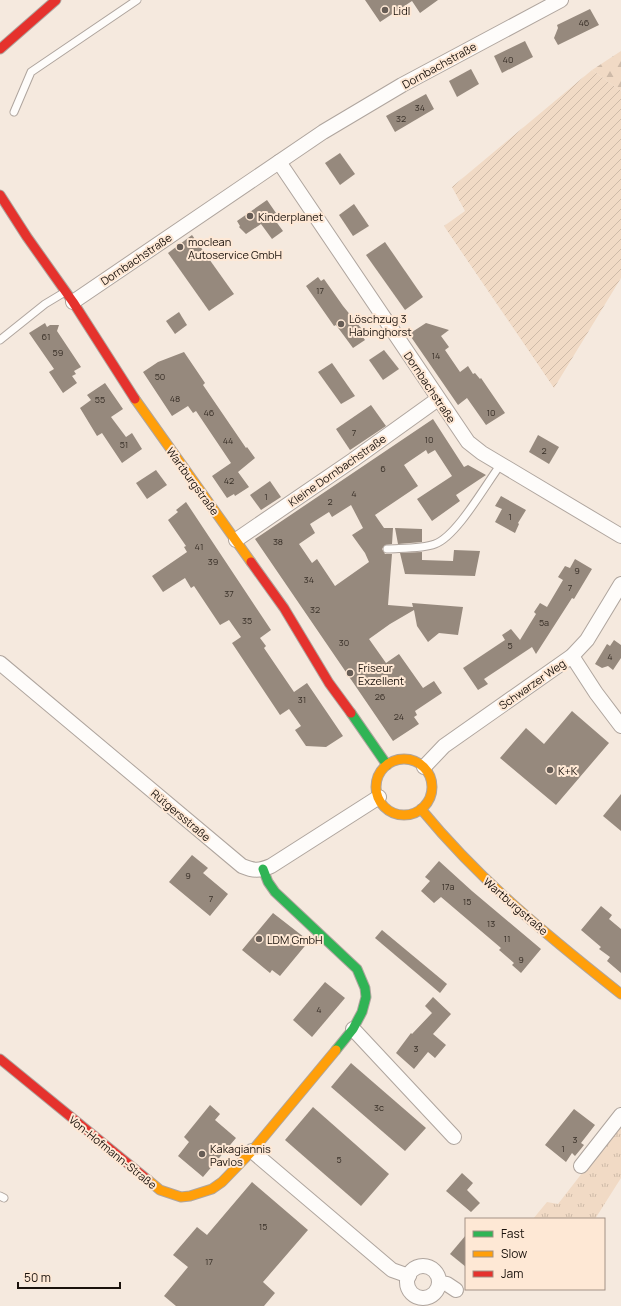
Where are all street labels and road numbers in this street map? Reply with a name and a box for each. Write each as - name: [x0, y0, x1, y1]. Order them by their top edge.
- street label: Dornbachstraße: [399, 38, 479, 92]
- street label: Dornbachstraße: [98, 229, 175, 288]
- street label: Dornbachstraße: [401, 349, 460, 426]
- street label: Kleine Dornbachstraße: [285, 430, 389, 509]
- street label: Wartburgstraße: [163, 444, 223, 518]
- street label: Schwarzer Weg: [496, 655, 568, 713]
- street label: Rütgersstraße: [148, 786, 214, 845]
- street label: Wartburgstraße: [481, 874, 552, 938]
- street label: Von-Hofmann-Straße: [66, 1112, 160, 1192]

